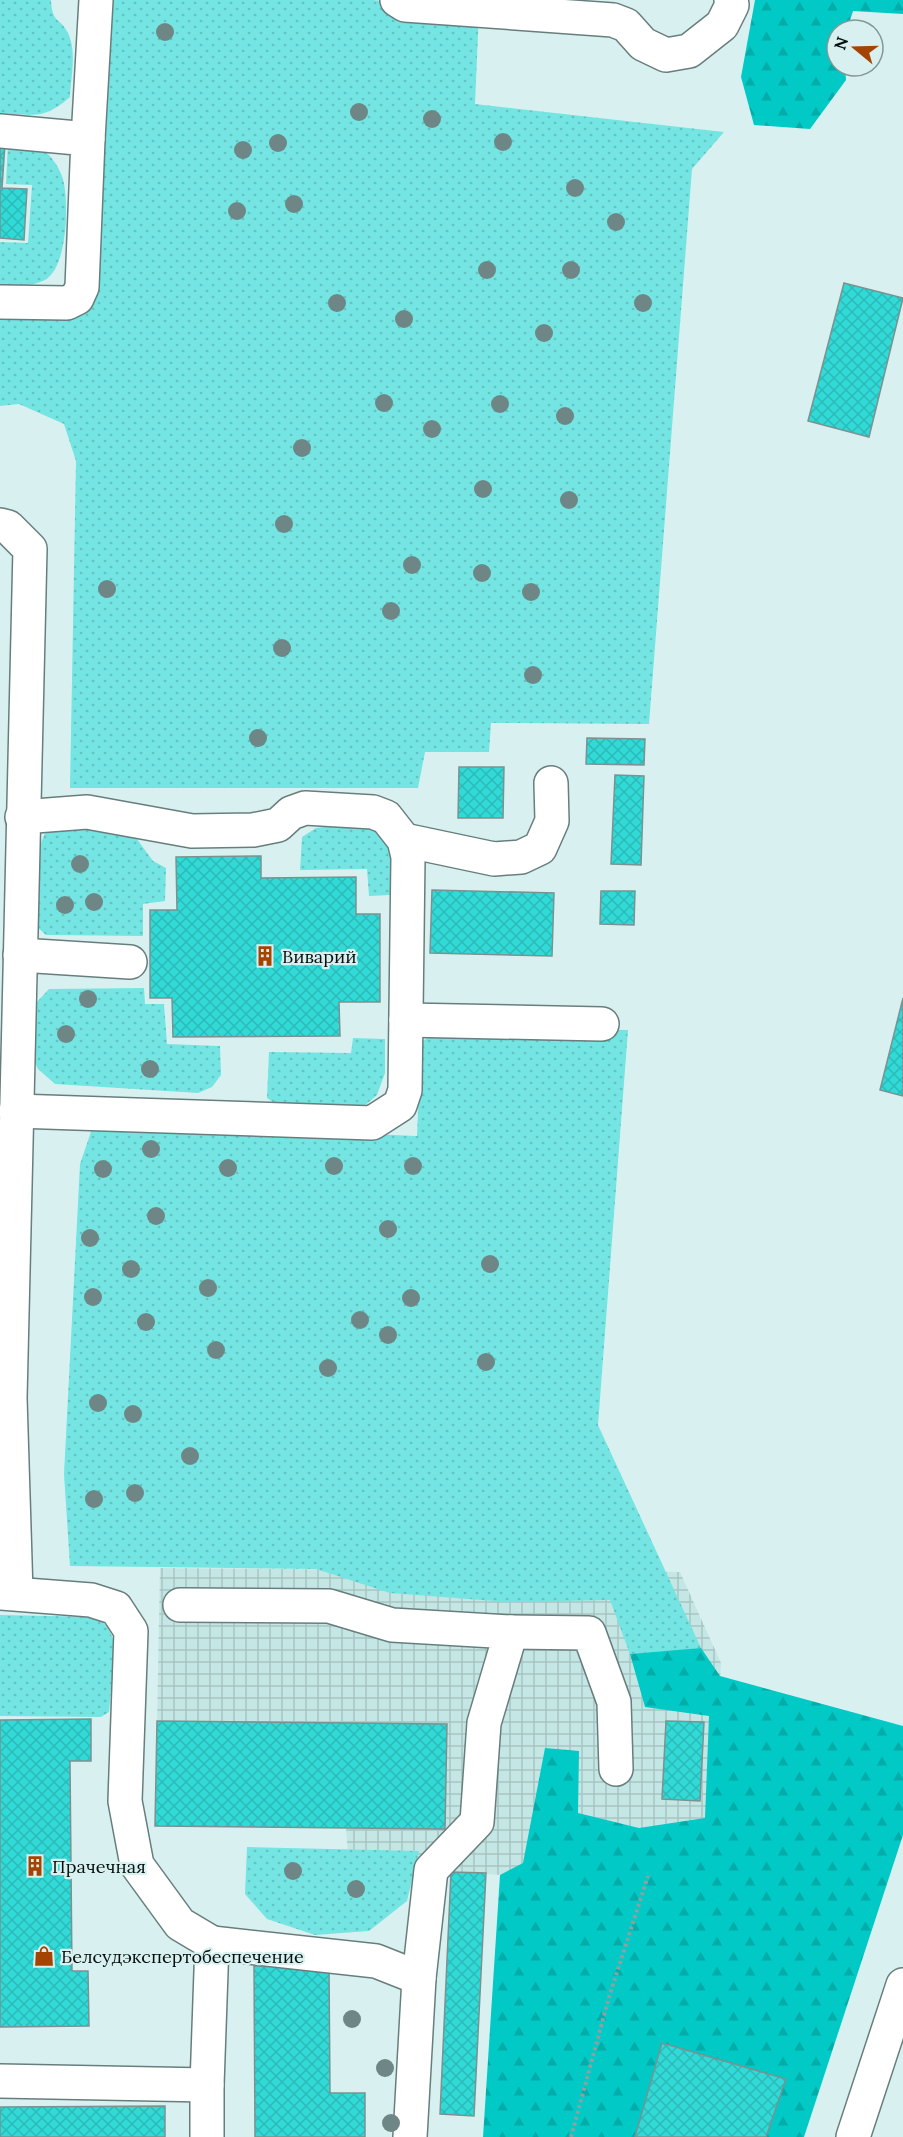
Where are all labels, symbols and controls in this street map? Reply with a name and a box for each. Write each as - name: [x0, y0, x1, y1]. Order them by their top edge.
- north arrow: [825, 18, 885, 78]
- text: N: [829, 34, 852, 52]
- building icon: Виварий: [253, 944, 277, 968]
- place label: Виварий: [282, 945, 356, 968]
- building icon: Прачечная: [23, 1854, 47, 1878]
- place label: Прачечная: [52, 1855, 146, 1878]
- shop icon: Белсудэкспертобеспечение: [32, 1944, 56, 1968]
- place label: Белсудэкспертобеспечение: [61, 1945, 304, 1968]

